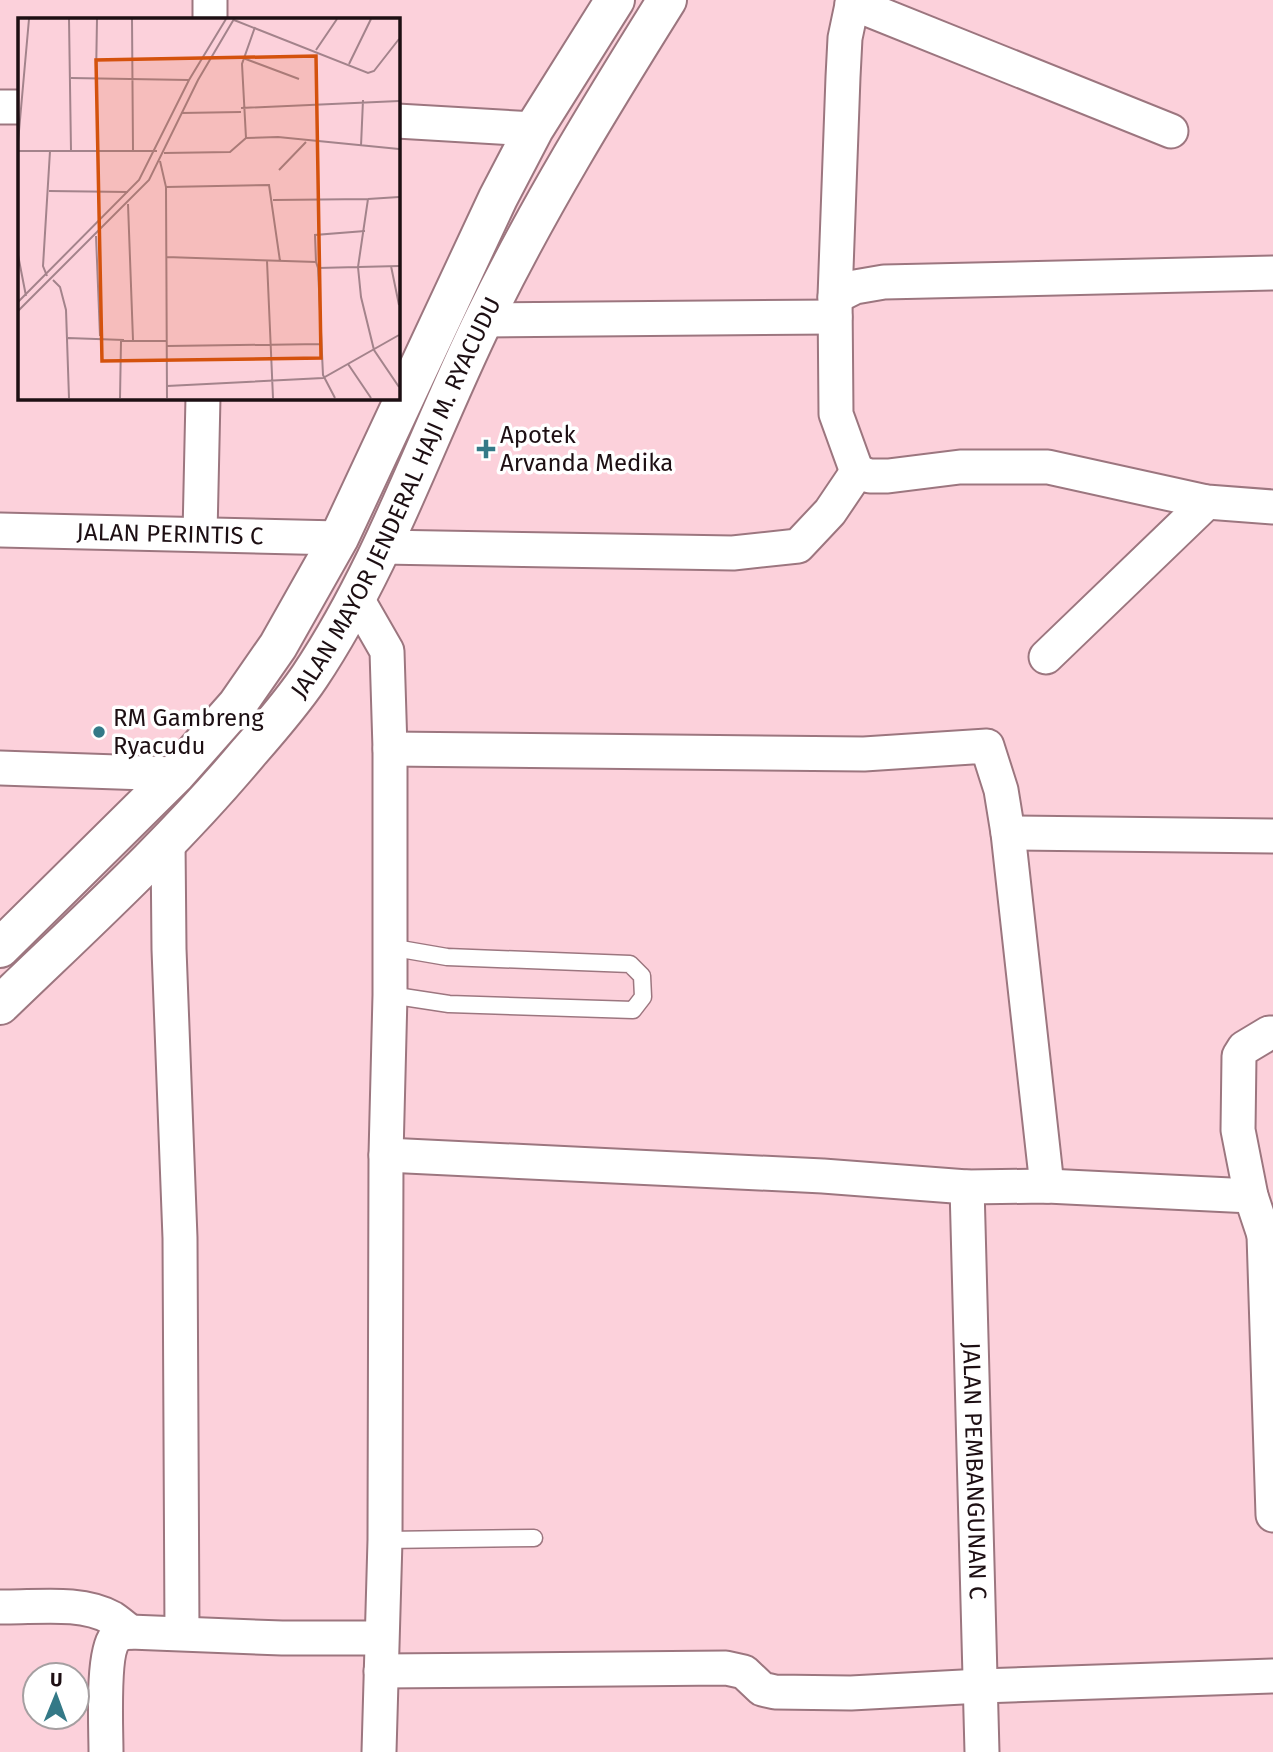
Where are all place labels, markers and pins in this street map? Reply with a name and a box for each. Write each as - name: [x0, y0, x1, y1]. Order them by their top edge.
- place label: Apotek Arvanda Medika: [500, 421, 673, 477]
- marker: Apotek Arvanda Medika: [478, 441, 494, 457]
- place label: RM Gambreng Ryacudu: [113, 704, 264, 760]
- marker: RM Gambreng Ryacudu: [91, 724, 107, 740]

